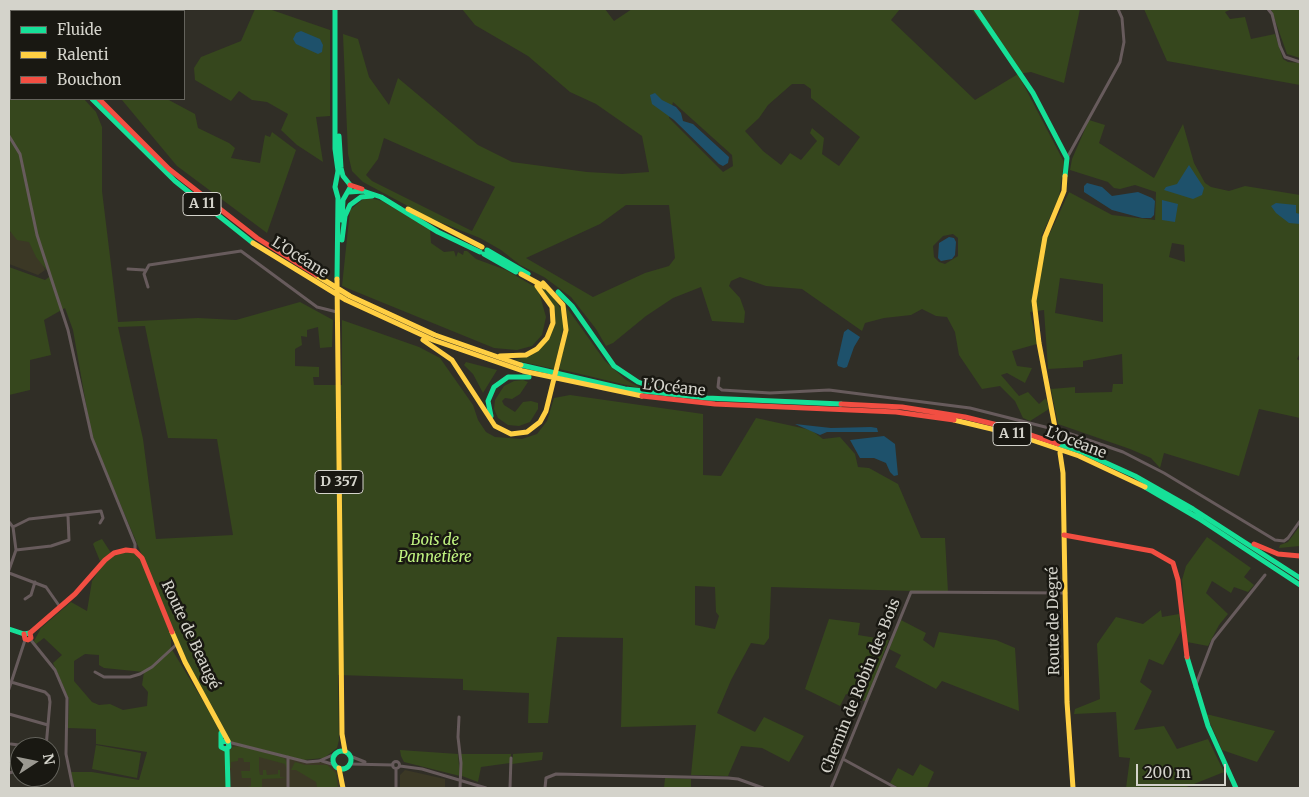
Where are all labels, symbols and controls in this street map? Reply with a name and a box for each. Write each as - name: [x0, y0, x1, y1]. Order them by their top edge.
- legend: [10, 10, 185, 100]
- text: Fluide: [57, 20, 102, 39]
- text: Ralenti: [57, 45, 109, 64]
- text: Bouchon: [57, 70, 121, 89]
- road number: A 11: [183, 192, 221, 215]
- street label: L’Océane: [268, 234, 332, 282]
- street label: L’Océane: [641, 376, 707, 400]
- road number: A 11: [993, 422, 1031, 446]
- street label: L’Océane: [1043, 423, 1109, 463]
- road number: D 357: [315, 471, 363, 494]
- park label: Bois de Pannetière: [398, 532, 472, 567]
- street label: Route de Degré: [1044, 566, 1064, 676]
- street label: Route de Beaugé: [157, 578, 223, 692]
- street label: Chemin de Robin des Bois: [818, 596, 904, 776]
- north arrow: [10, 737, 60, 787]
- text: N: [39, 752, 59, 766]
- scale bar: [1139, 754, 1229, 786]
- text: 200 m: [1144, 763, 1191, 782]

